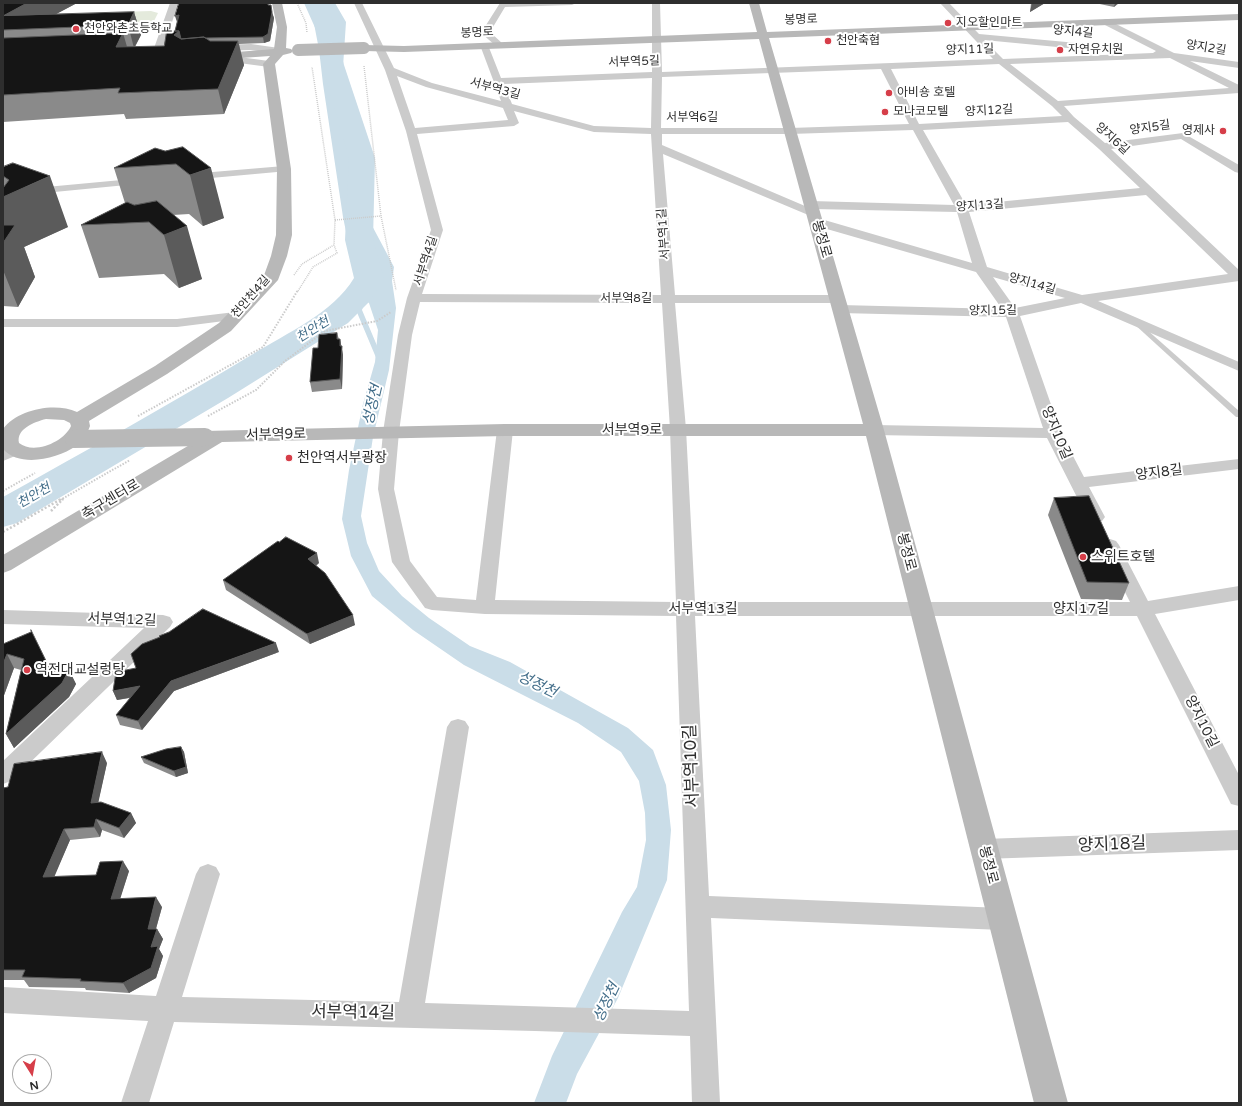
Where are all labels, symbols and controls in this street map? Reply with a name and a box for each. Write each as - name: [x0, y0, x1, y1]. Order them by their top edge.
- street label: 봉명로: [784, 12, 818, 28]
- place label: 지오할인마트: [956, 16, 1022, 30]
- marker: 지오할인마트: [943, 18, 953, 28]
- place label: 천안와촌초등학교: [84, 22, 172, 36]
- street label: 양지4길: [1052, 23, 1094, 41]
- marker: 천안와촌초등학교: [71, 24, 81, 34]
- street label: 봉명로: [460, 25, 494, 41]
- place label: 천안축협: [836, 34, 880, 48]
- marker: 천안축협: [823, 36, 833, 46]
- street label: 양지2길: [1185, 38, 1227, 58]
- street label: 양지11길: [946, 42, 994, 58]
- place label: 자연유치원: [1068, 43, 1123, 57]
- marker: 자연유치원: [1055, 45, 1065, 55]
- street label: 서부역5길: [608, 54, 660, 70]
- street label: 서부역3길: [468, 75, 522, 103]
- place label: 아비숑 호텔: [897, 86, 955, 100]
- marker: 아비숑 호텔: [884, 88, 894, 98]
- street label: 양지12길: [965, 103, 1013, 119]
- place label: 모나코모텔: [893, 105, 948, 119]
- marker: 모나코모텔: [880, 107, 890, 117]
- street label: 서부역6길: [666, 111, 718, 125]
- street label: 양지5길: [1129, 118, 1171, 138]
- street label: 양지6길: [1092, 120, 1132, 158]
- place label: 영제사: [1182, 124, 1215, 138]
- marker: 영제사: [1218, 126, 1228, 136]
- street label: 양지13길: [955, 197, 1005, 215]
- street label: 서부역1길: [655, 208, 673, 260]
- street label: 봉정로: [808, 218, 834, 260]
- street label: 서부역4길: [411, 234, 441, 288]
- street label: 양지14길: [1007, 270, 1057, 298]
- street label: 천안천4길: [229, 273, 273, 321]
- street label: 서부역8길: [600, 292, 652, 306]
- street label: 양지15길: [969, 303, 1017, 319]
- water label: 천안천: [294, 314, 332, 346]
- water label: 성정천: [360, 383, 386, 427]
- street label: 양지10길: [1037, 404, 1075, 462]
- street label: 서부역9로: [602, 422, 662, 438]
- street label: 서부역9로: [246, 426, 306, 444]
- place label: 천안역서부광장: [297, 450, 387, 466]
- marker: 천안역서부광장: [284, 453, 294, 463]
- street label: 양지8길: [1134, 462, 1184, 484]
- street label: 축구센터로: [79, 476, 143, 524]
- water label: 천안천: [15, 480, 53, 512]
- street label: 봉정로: [893, 531, 919, 573]
- place label: 스위트호텔: [1091, 549, 1155, 565]
- marker: 스위트호텔: [1078, 552, 1088, 562]
- street label: 서부역13길: [668, 601, 738, 617]
- street label: 양지17길: [1053, 601, 1109, 617]
- street label: 서부역12길: [87, 610, 157, 630]
- place label: 역전대교설렁탕: [35, 662, 125, 678]
- marker: 역전대교설렁탕: [22, 665, 32, 675]
- water label: 성정천: [514, 668, 560, 702]
- street label: 양지10길: [1181, 693, 1221, 751]
- street label: 서부역10길: [680, 724, 704, 808]
- street label: 양지18길: [1078, 834, 1146, 856]
- street label: 봉정로: [975, 844, 1001, 886]
- water label: 성정천: [590, 980, 624, 1026]
- street label: 서부역14길: [311, 1002, 395, 1024]
- north arrow: [12, 1054, 52, 1094]
- text: N: [29, 1078, 40, 1093]

